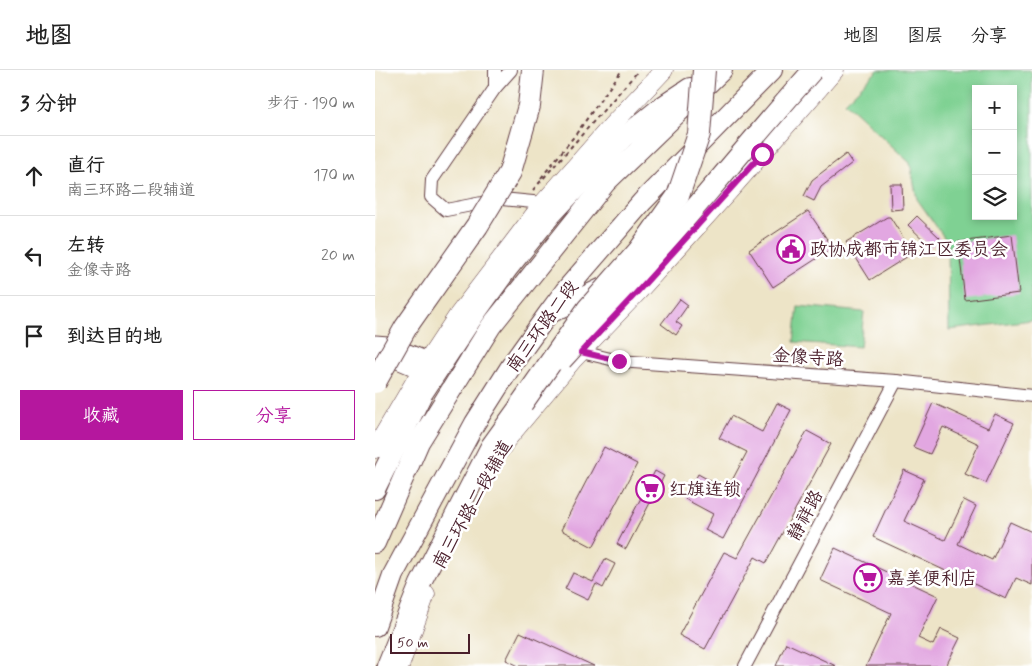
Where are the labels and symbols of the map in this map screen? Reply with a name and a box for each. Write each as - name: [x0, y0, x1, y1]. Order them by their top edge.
- route start: [751, 143, 774, 166]
- public building icon: 政协成都市锦江区委员会: [776, 234, 806, 264]
- place label: 政协成都市锦江区委员会: [810, 238, 1008, 262]
- street label: 南三环路二段: [501, 276, 584, 377]
- street label: 金像寺路: [771, 344, 845, 372]
- route end: [608, 350, 631, 373]
- street label: 南三环路二段辅道: [427, 436, 518, 573]
- supermarket icon: 红旗连锁: [635, 474, 665, 504]
- place label: 红旗连锁: [669, 478, 741, 502]
- street label: 静祥路: [783, 486, 829, 545]
- supermarket icon: 嘉美便利店: [853, 563, 883, 593]
- place label: 嘉美便利店: [887, 567, 977, 591]
- scale bar: [390, 631, 470, 654]

